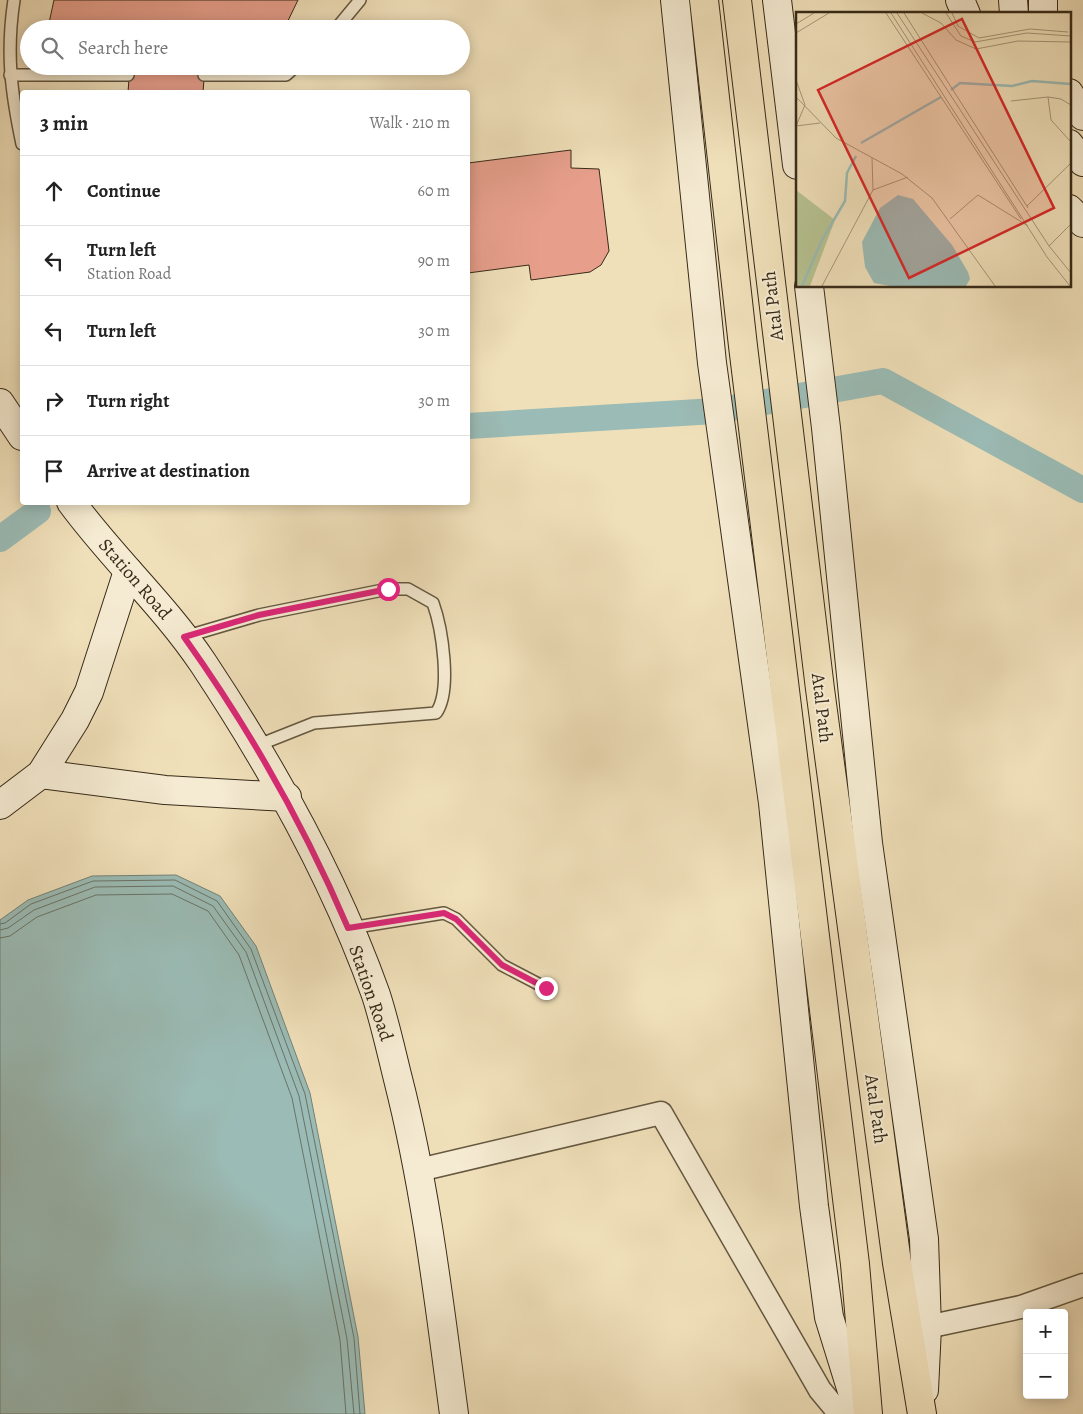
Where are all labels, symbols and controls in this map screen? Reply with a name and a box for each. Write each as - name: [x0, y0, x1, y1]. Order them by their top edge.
- inset map: [796, 12, 1070, 288]
- search box: [20, 20, 470, 75]
- icon: search: [38, 34, 66, 62]
- text: Search here: [78, 35, 168, 61]
- text: 3 min: [40, 109, 88, 137]
- text: Walk · 210 m: [369, 112, 450, 134]
- icon: ahead: [40, 177, 68, 205]
- text: Continue: [87, 178, 161, 204]
- text: 60 m: [418, 180, 450, 202]
- text: Turn left: [87, 237, 156, 263]
- icon: left: [40, 247, 68, 275]
- text: 90 m: [418, 250, 450, 272]
- text: Station Road: [87, 263, 171, 285]
- street label: Atal Path: [756, 270, 790, 343]
- icon: left: [40, 317, 68, 345]
- text: Turn left: [87, 318, 156, 344]
- text: 30 m: [418, 320, 450, 342]
- icon: right: [40, 387, 68, 415]
- text: Turn right: [87, 388, 169, 414]
- text: 30 m: [418, 390, 450, 412]
- icon: arrive: [40, 457, 68, 485]
- text: Arrive at destination: [87, 458, 250, 484]
- street label: Station Road: [92, 533, 178, 626]
- route start: [377, 578, 400, 601]
- street label: Atal Path: [805, 671, 839, 744]
- street label: Station Road: [342, 941, 400, 1045]
- route end: [535, 977, 558, 1000]
- street label: Atal Path: [858, 1072, 894, 1145]
- map controls: [1023, 1309, 1068, 1399]
- button: +: [1023, 1309, 1068, 1354]
- button: −: [1023, 1354, 1068, 1399]

